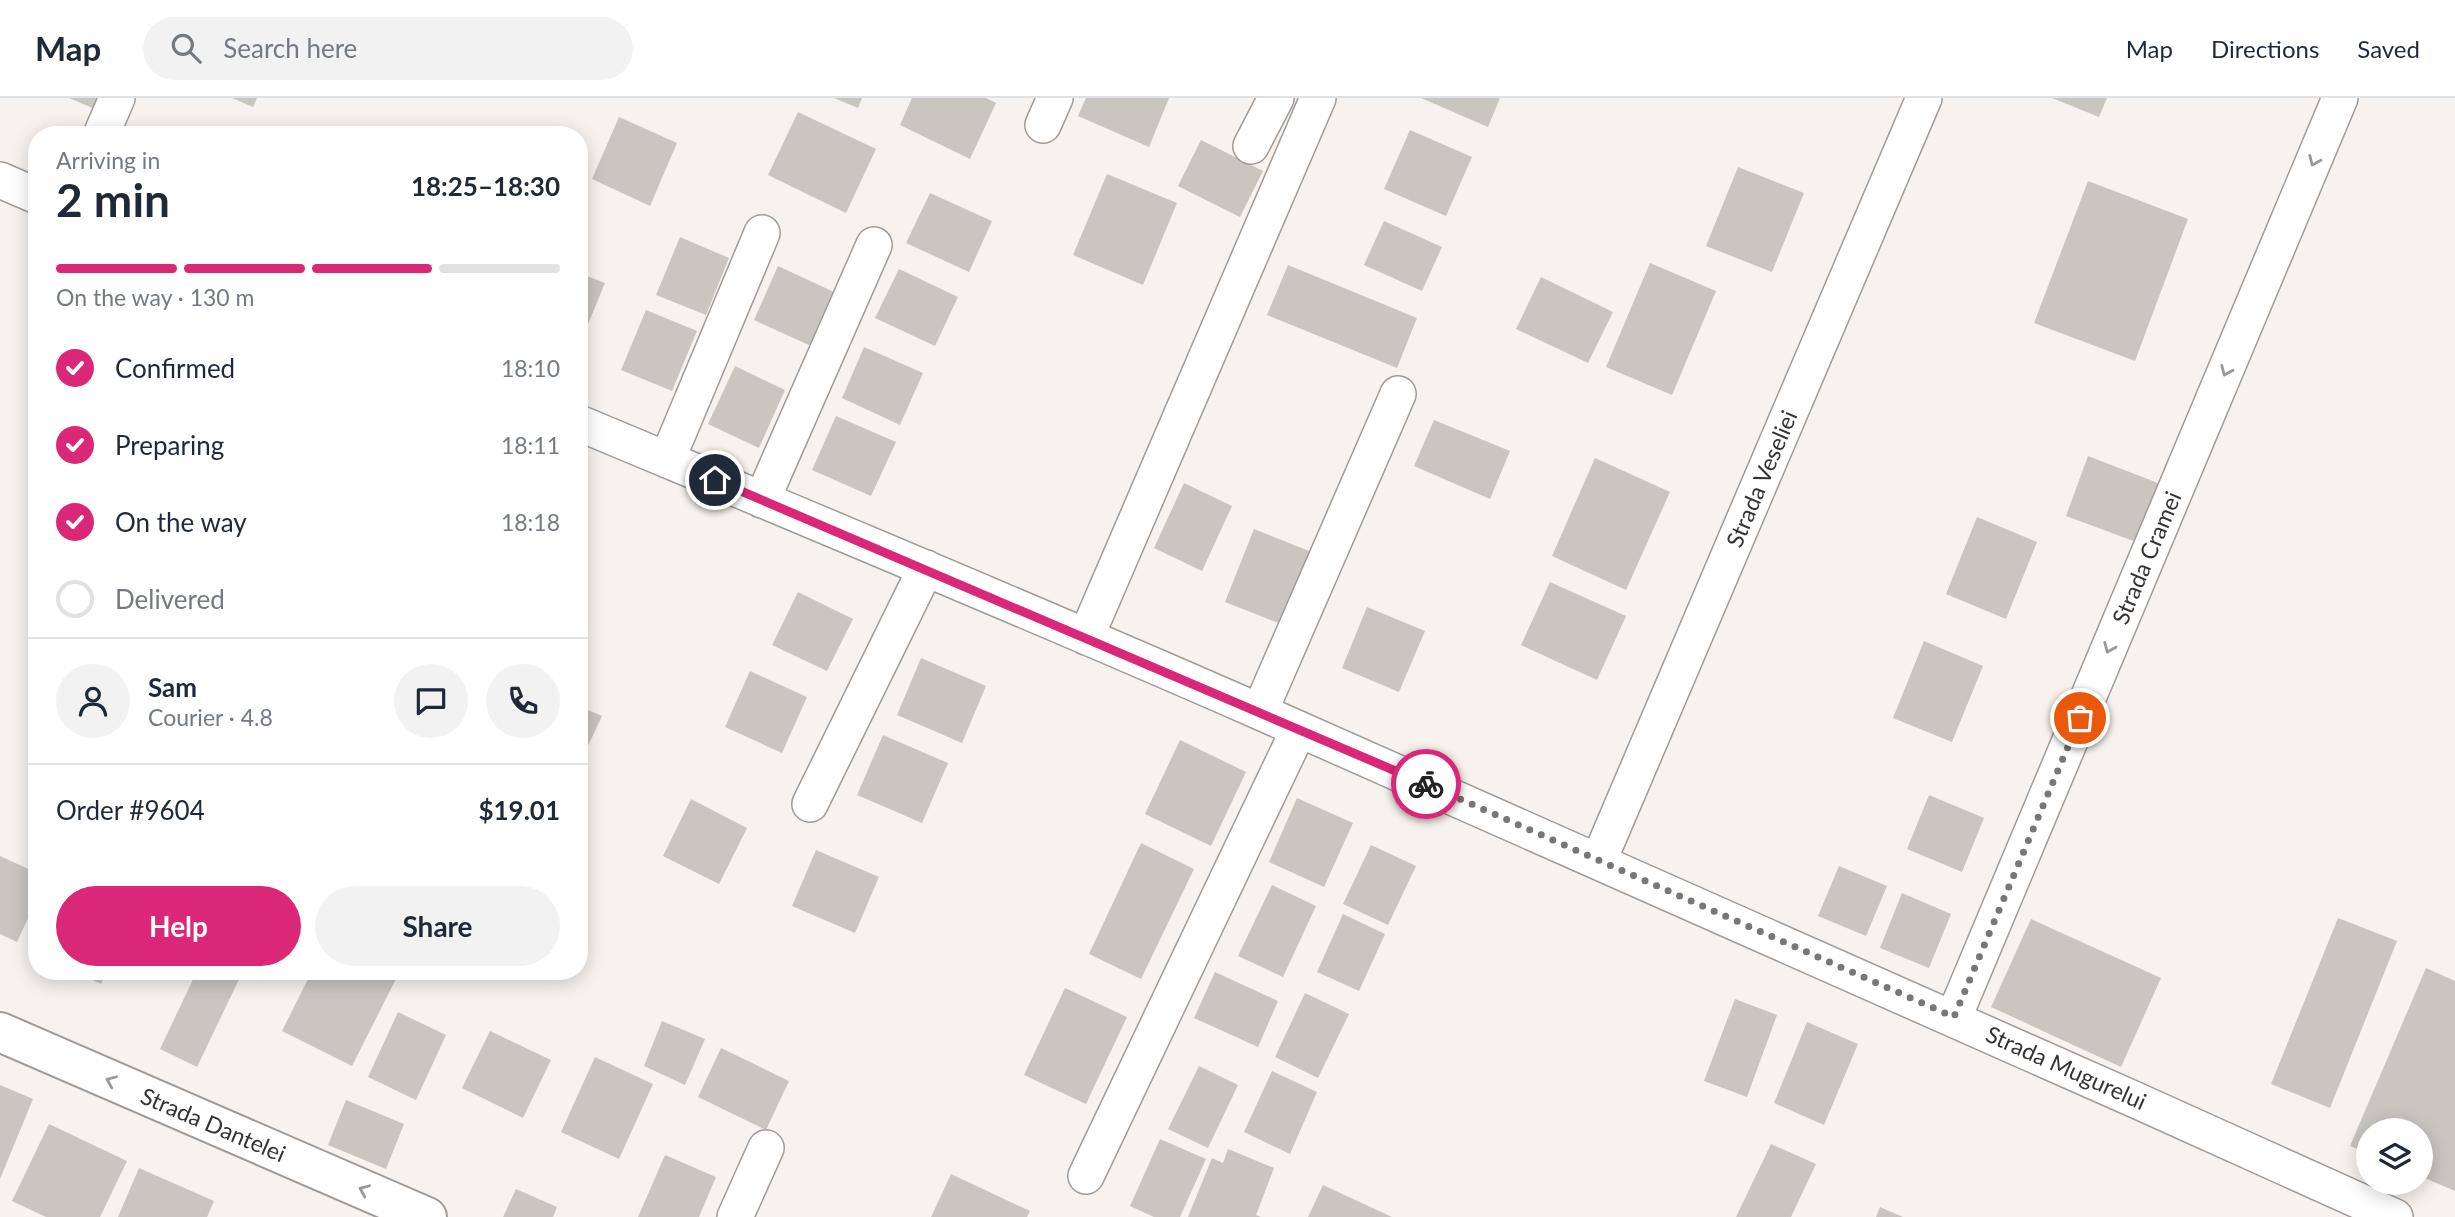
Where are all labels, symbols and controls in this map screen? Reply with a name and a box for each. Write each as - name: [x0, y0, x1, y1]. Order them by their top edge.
- search box: [143, 17, 633, 80]
- text: Map: [35, 28, 101, 68]
- icon: search: [167, 29, 205, 67]
- text: Search here: [223, 32, 357, 64]
- text: Map: [2126, 34, 2173, 63]
- text: Directions: [2211, 34, 2319, 63]
- text: Saved: [2357, 34, 2420, 63]
- text: Arriving in: [56, 146, 160, 174]
- one-way arrow: [2308, 154, 2322, 166]
- text: 18:25–18:30: [411, 170, 560, 202]
- text: 2 min: [56, 172, 170, 227]
- text: On the way · 130 m: [56, 283, 255, 311]
- icon: check: [56, 349, 94, 387]
- text: Confirmed: [115, 352, 235, 384]
- text: 18:10: [501, 354, 560, 382]
- one-way arrow: [2220, 363, 2234, 376]
- street label: Strada Veseliei: [1720, 406, 1802, 551]
- icon: check: [56, 426, 94, 464]
- text: Preparing: [115, 429, 224, 461]
- text: 18:11: [501, 431, 560, 459]
- pin: [685, 450, 745, 510]
- icon: home: [696, 461, 734, 499]
- street label: Strada Cramei: [2106, 487, 2187, 628]
- icon: check: [56, 503, 94, 541]
- text: On the way: [115, 506, 247, 538]
- text: 18:18: [501, 508, 560, 536]
- text: Delivered: [115, 583, 225, 615]
- one-way arrow: [2104, 642, 2118, 654]
- button: person: [56, 664, 130, 738]
- button: chat: [394, 664, 468, 738]
- button: phone: [486, 664, 560, 738]
- text: Sam: [148, 671, 197, 703]
- pin: [2050, 688, 2110, 748]
- icon: bag: [2061, 699, 2099, 737]
- text: Courier · 4.8: [148, 703, 273, 731]
- courier: [1391, 749, 1461, 819]
- icon: bike: [1407, 765, 1445, 803]
- text: Order #9604: [56, 794, 205, 826]
- text: $19.01: [478, 794, 560, 826]
- button: Help: [56, 886, 301, 966]
- button: Share: [315, 886, 560, 966]
- street label: Strada Mugurelui: [1982, 1019, 2151, 1115]
- one-way arrow: [105, 1075, 117, 1089]
- street label: Strada Dantelei: [137, 1081, 290, 1167]
- map controls: [2356, 1118, 2433, 1195]
- button: layers: [2356, 1118, 2433, 1195]
- one-way arrow: [359, 1184, 372, 1198]

